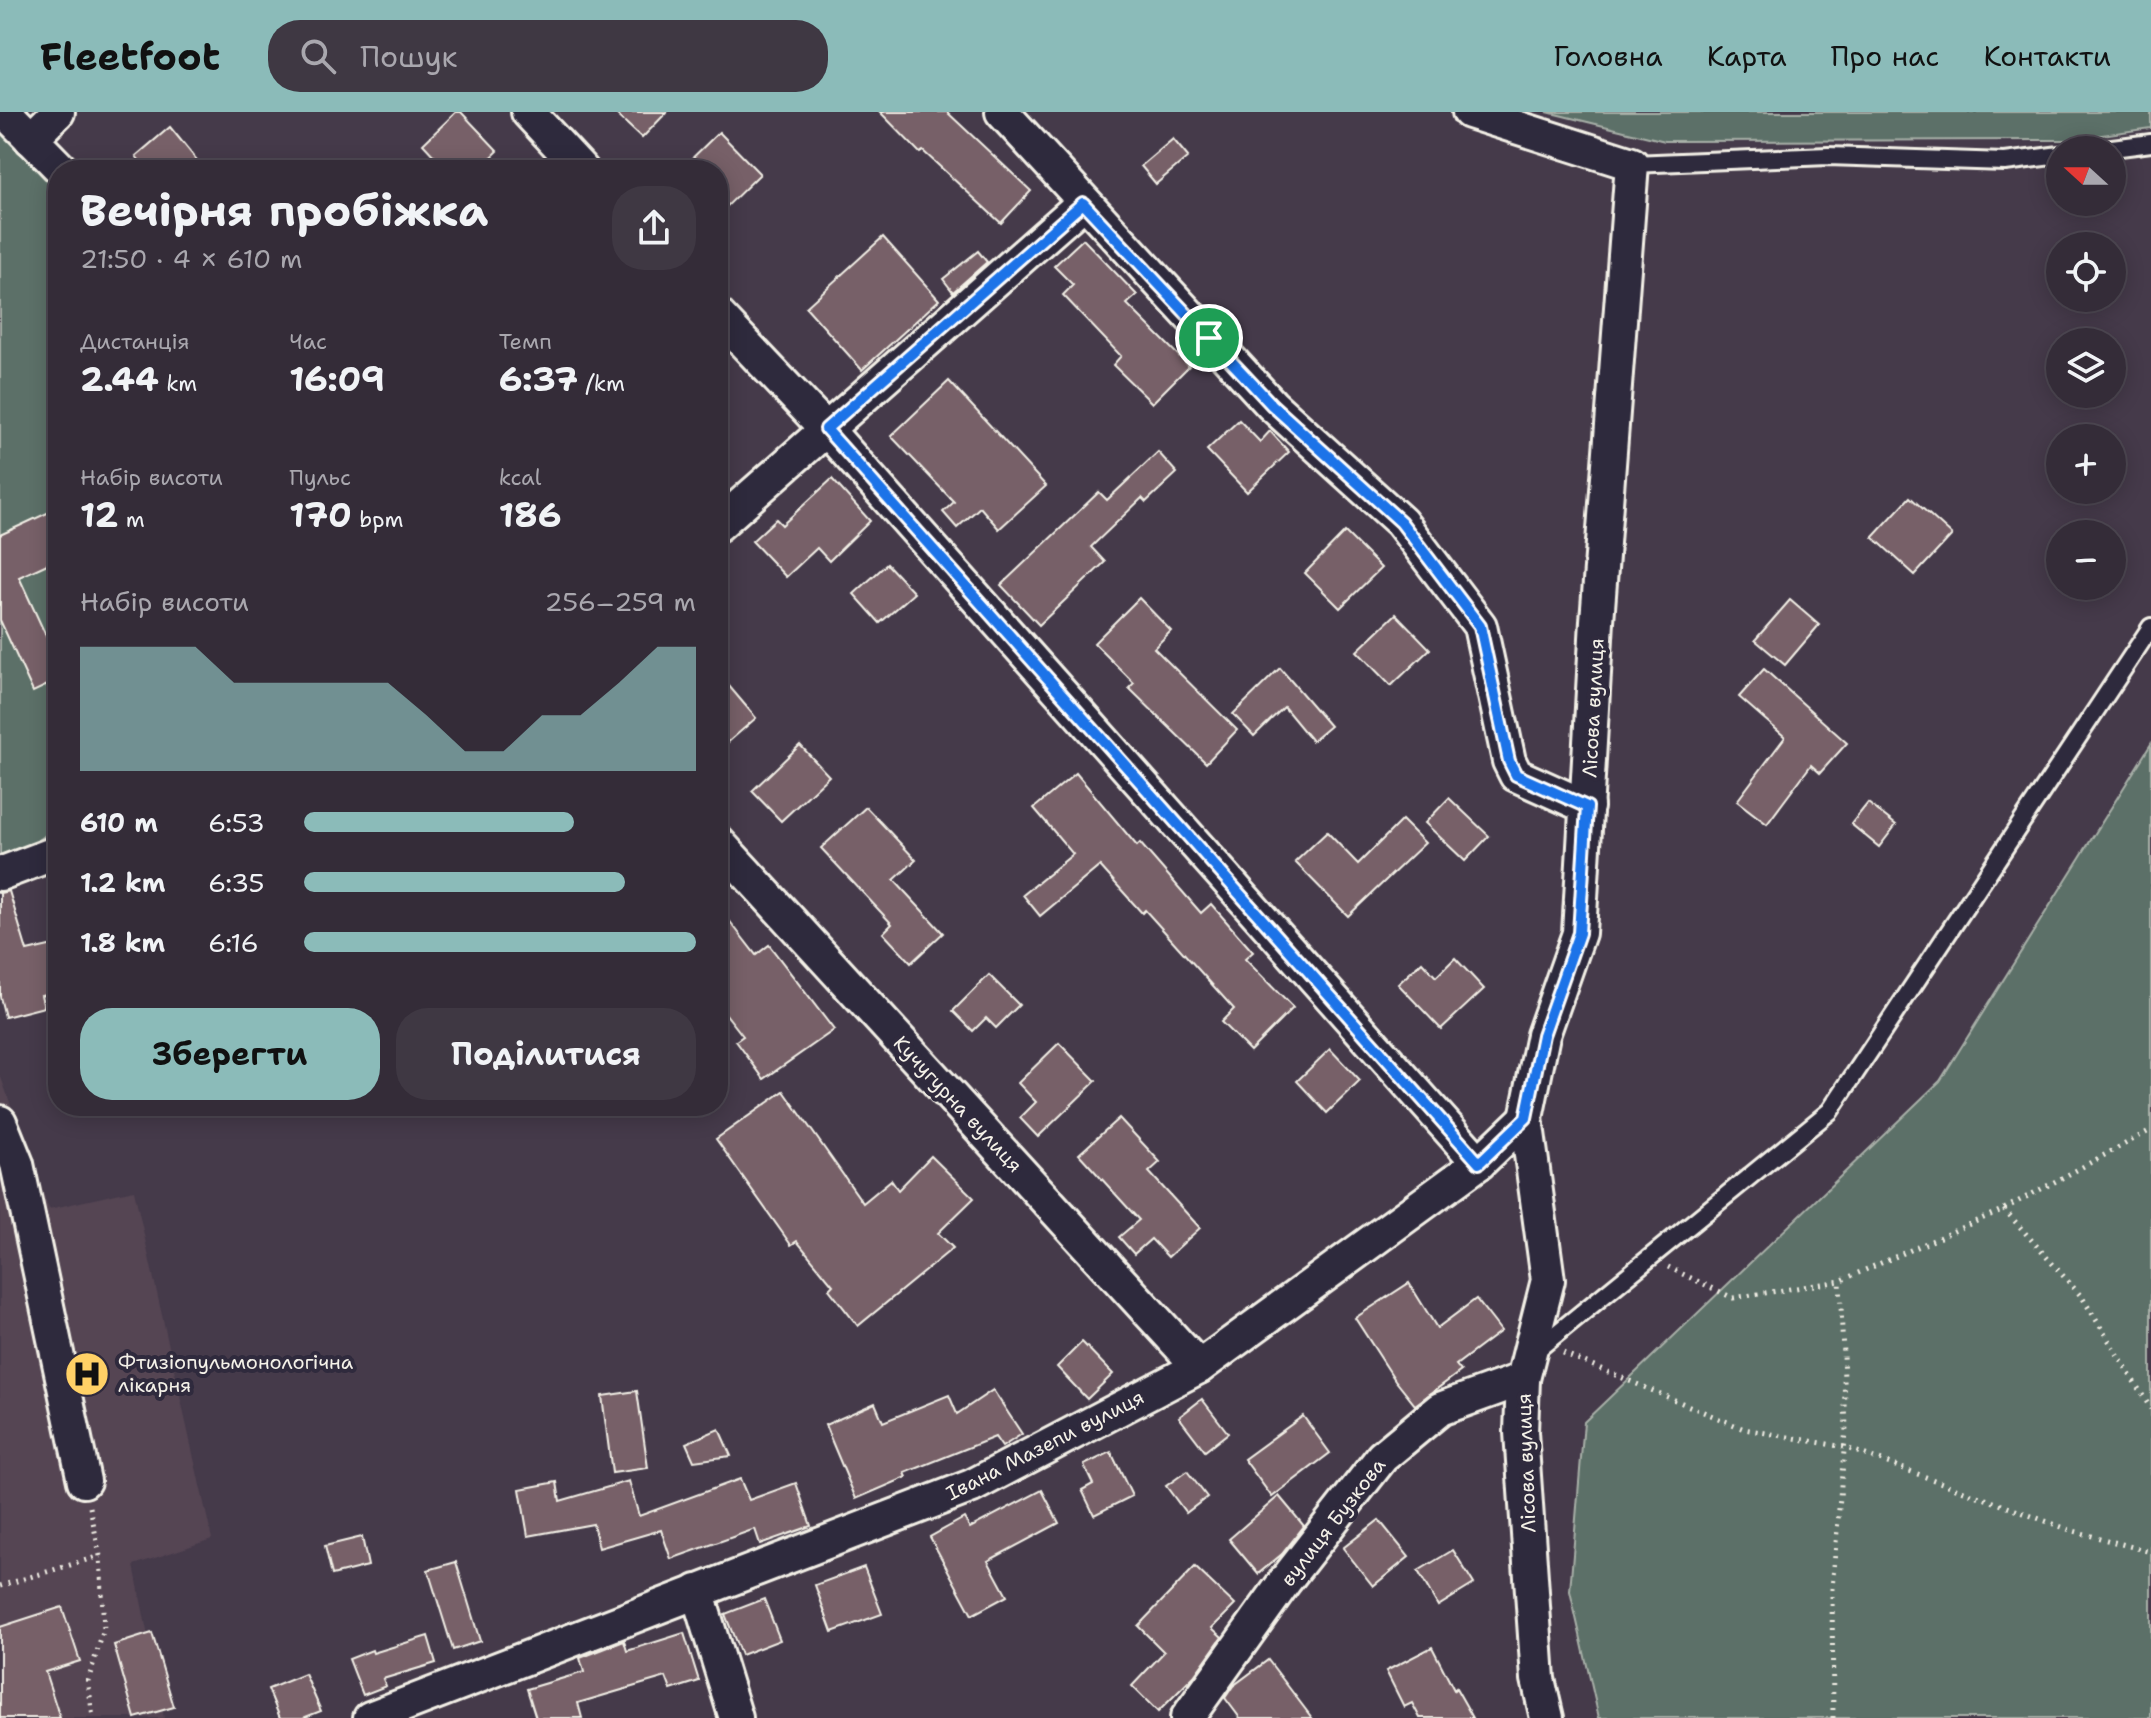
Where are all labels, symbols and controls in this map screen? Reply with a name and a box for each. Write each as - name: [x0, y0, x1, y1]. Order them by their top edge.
- search box: [268, 20, 828, 92]
- text: Fleetfoot: [40, 31, 220, 82]
- icon: search: [296, 34, 340, 78]
- text: Пошук: [360, 36, 458, 77]
- text: Головна: [1553, 37, 1663, 75]
- text: Карта: [1707, 37, 1787, 75]
- text: Про нас: [1831, 37, 1939, 75]
- text: Контакти: [1983, 37, 2111, 75]
- north arrow: [2046, 136, 2126, 216]
- map controls: [2046, 136, 2126, 600]
- text: Вечірня пробіжка: [80, 181, 488, 240]
- button: share: [612, 186, 696, 270]
- button: locate: [2046, 232, 2126, 312]
- text: 21:50 · 4 × 610 m: [80, 241, 302, 276]
- pin: [1175, 304, 1243, 372]
- icon: arrive: [1187, 316, 1231, 360]
- text: Дистанція: [80, 327, 190, 356]
- text: Час: [289, 327, 327, 356]
- text: Темп: [499, 327, 552, 356]
- button: layers: [2046, 328, 2126, 408]
- text: 2.44: [80, 356, 159, 402]
- text: 16:09: [289, 356, 385, 402]
- text: 6:37: [499, 356, 578, 402]
- text: km: [159, 369, 197, 398]
- text: /km: [578, 369, 625, 398]
- button: +: [2046, 424, 2126, 504]
- text: Набір висоти: [80, 463, 223, 492]
- text: Пульс: [289, 463, 351, 492]
- text: kcal: [499, 463, 541, 492]
- text: 12: [80, 492, 118, 538]
- text: 170: [289, 492, 352, 538]
- text: 186: [499, 492, 562, 538]
- text: m: [118, 505, 145, 534]
- text: bpm: [352, 505, 404, 534]
- button: −: [2046, 520, 2126, 600]
- text: Набір висоти: [80, 584, 249, 619]
- text: 256–259 m: [545, 584, 696, 619]
- street label: Лісова вулиця: [1576, 638, 1610, 778]
- text: 610 m: [80, 805, 158, 840]
- text: 6:53: [208, 805, 265, 840]
- text: 1.2 km: [80, 865, 165, 900]
- text: 6:35: [208, 865, 264, 900]
- text: 1.8 km: [80, 925, 165, 960]
- text: 6:16: [208, 925, 259, 960]
- button: Зберегти: [80, 1008, 380, 1100]
- button: Поділитися: [396, 1008, 696, 1100]
- street label: Кучугурна вулиця: [888, 1030, 1028, 1178]
- place label: Фтизіопульмонологічна лікарня: [118, 1349, 354, 1398]
- hospital icon: Фтизіопульмонологічна лікарня: [63, 1350, 111, 1398]
- street label: Івана Мазепи вулиця: [942, 1384, 1148, 1506]
- street label: Лісова вулиця: [1511, 1393, 1541, 1533]
- street label: вулиця Бузкова: [1275, 1452, 1392, 1591]

